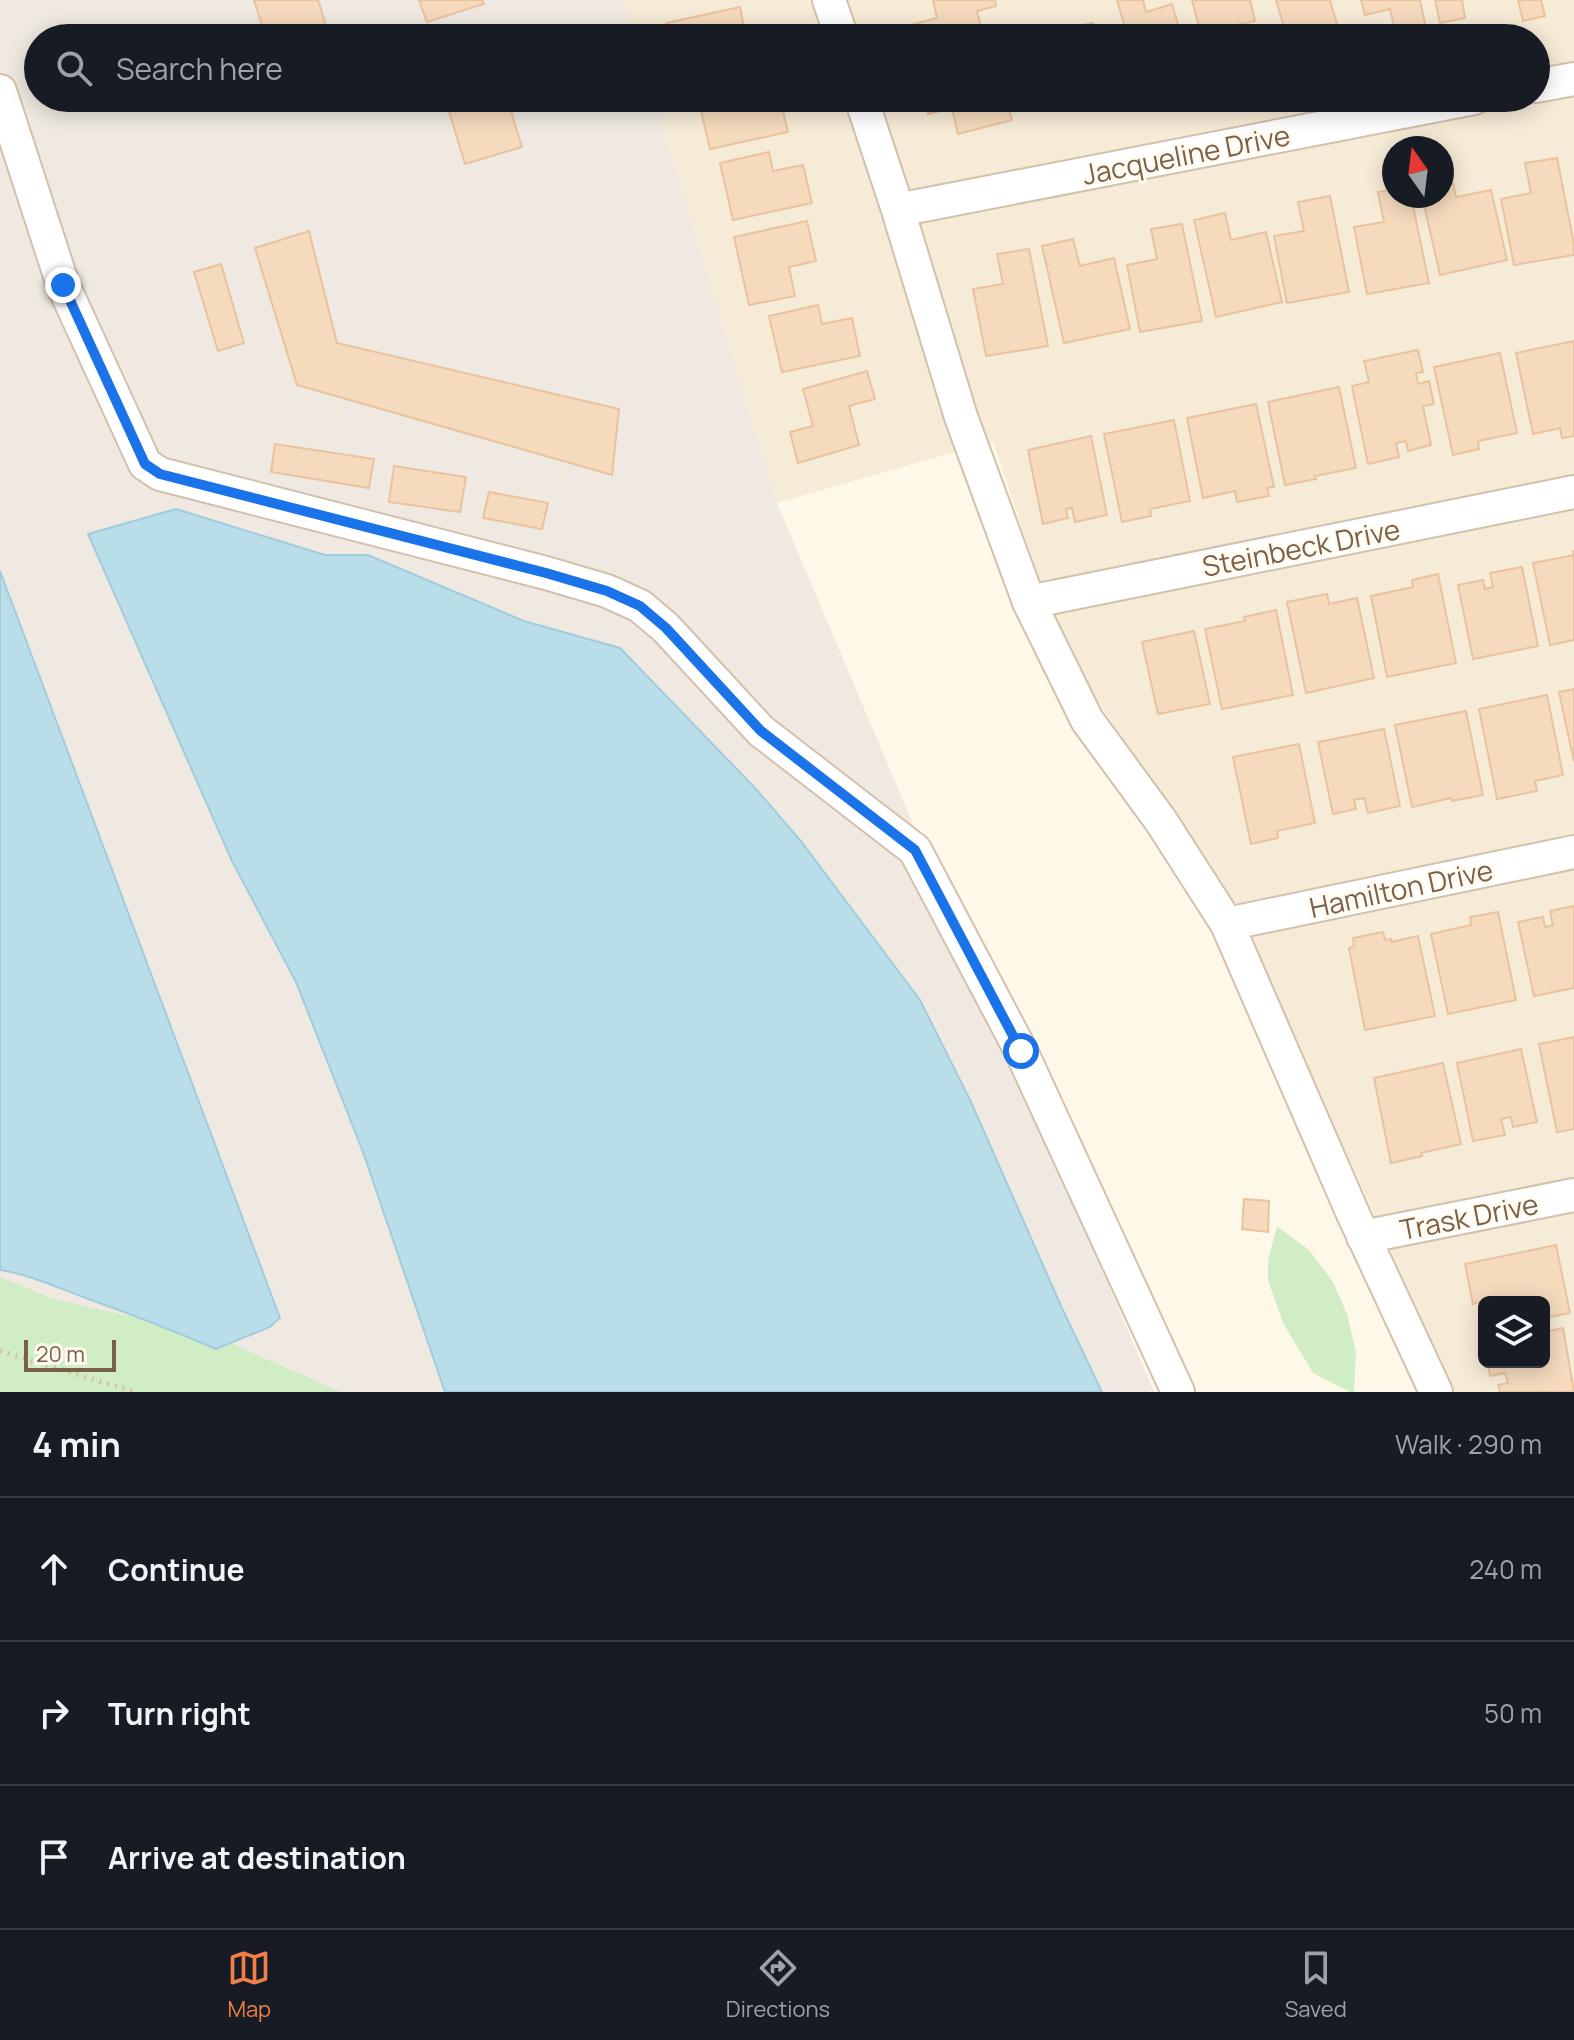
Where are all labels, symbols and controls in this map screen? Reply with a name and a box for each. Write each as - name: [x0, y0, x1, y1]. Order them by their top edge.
- search box: [24, 24, 1550, 112]
- icon: search: [52, 46, 96, 90]
- text: Search here: [116, 48, 283, 89]
- street label: Jacqueline Drive: [1079, 115, 1293, 193]
- north arrow: [1382, 136, 1454, 208]
- route end: [45, 267, 81, 303]
- street label: Steinbeck Drive: [1199, 509, 1403, 585]
- street label: Hamilton Drive: [1306, 850, 1496, 926]
- route start: [1003, 1033, 1039, 1069]
- street label: Trask Drive: [1397, 1184, 1541, 1248]
- map controls: [1478, 1296, 1550, 1368]
- button: layers: [1478, 1296, 1550, 1368]
- scale bar: [24, 1336, 116, 1372]
- text: 20 m: [36, 1339, 85, 1369]
- text: 4 min: [32, 1421, 121, 1467]
- text: Walk · 290 m: [1395, 1426, 1542, 1462]
- icon: ahead: [32, 1547, 76, 1591]
- text: Continue: [108, 1549, 244, 1590]
- text: 240 m: [1469, 1551, 1542, 1587]
- icon: right: [32, 1691, 76, 1735]
- text: Turn right: [108, 1693, 251, 1734]
- text: 50 m: [1484, 1695, 1542, 1731]
- icon: arrive: [32, 1835, 76, 1879]
- text: Arrive at destination: [108, 1837, 406, 1878]
- tab: Map: [227, 1946, 271, 2024]
- tab: Directions: [726, 1946, 830, 2024]
- tab: Saved: [1285, 1946, 1347, 2024]

